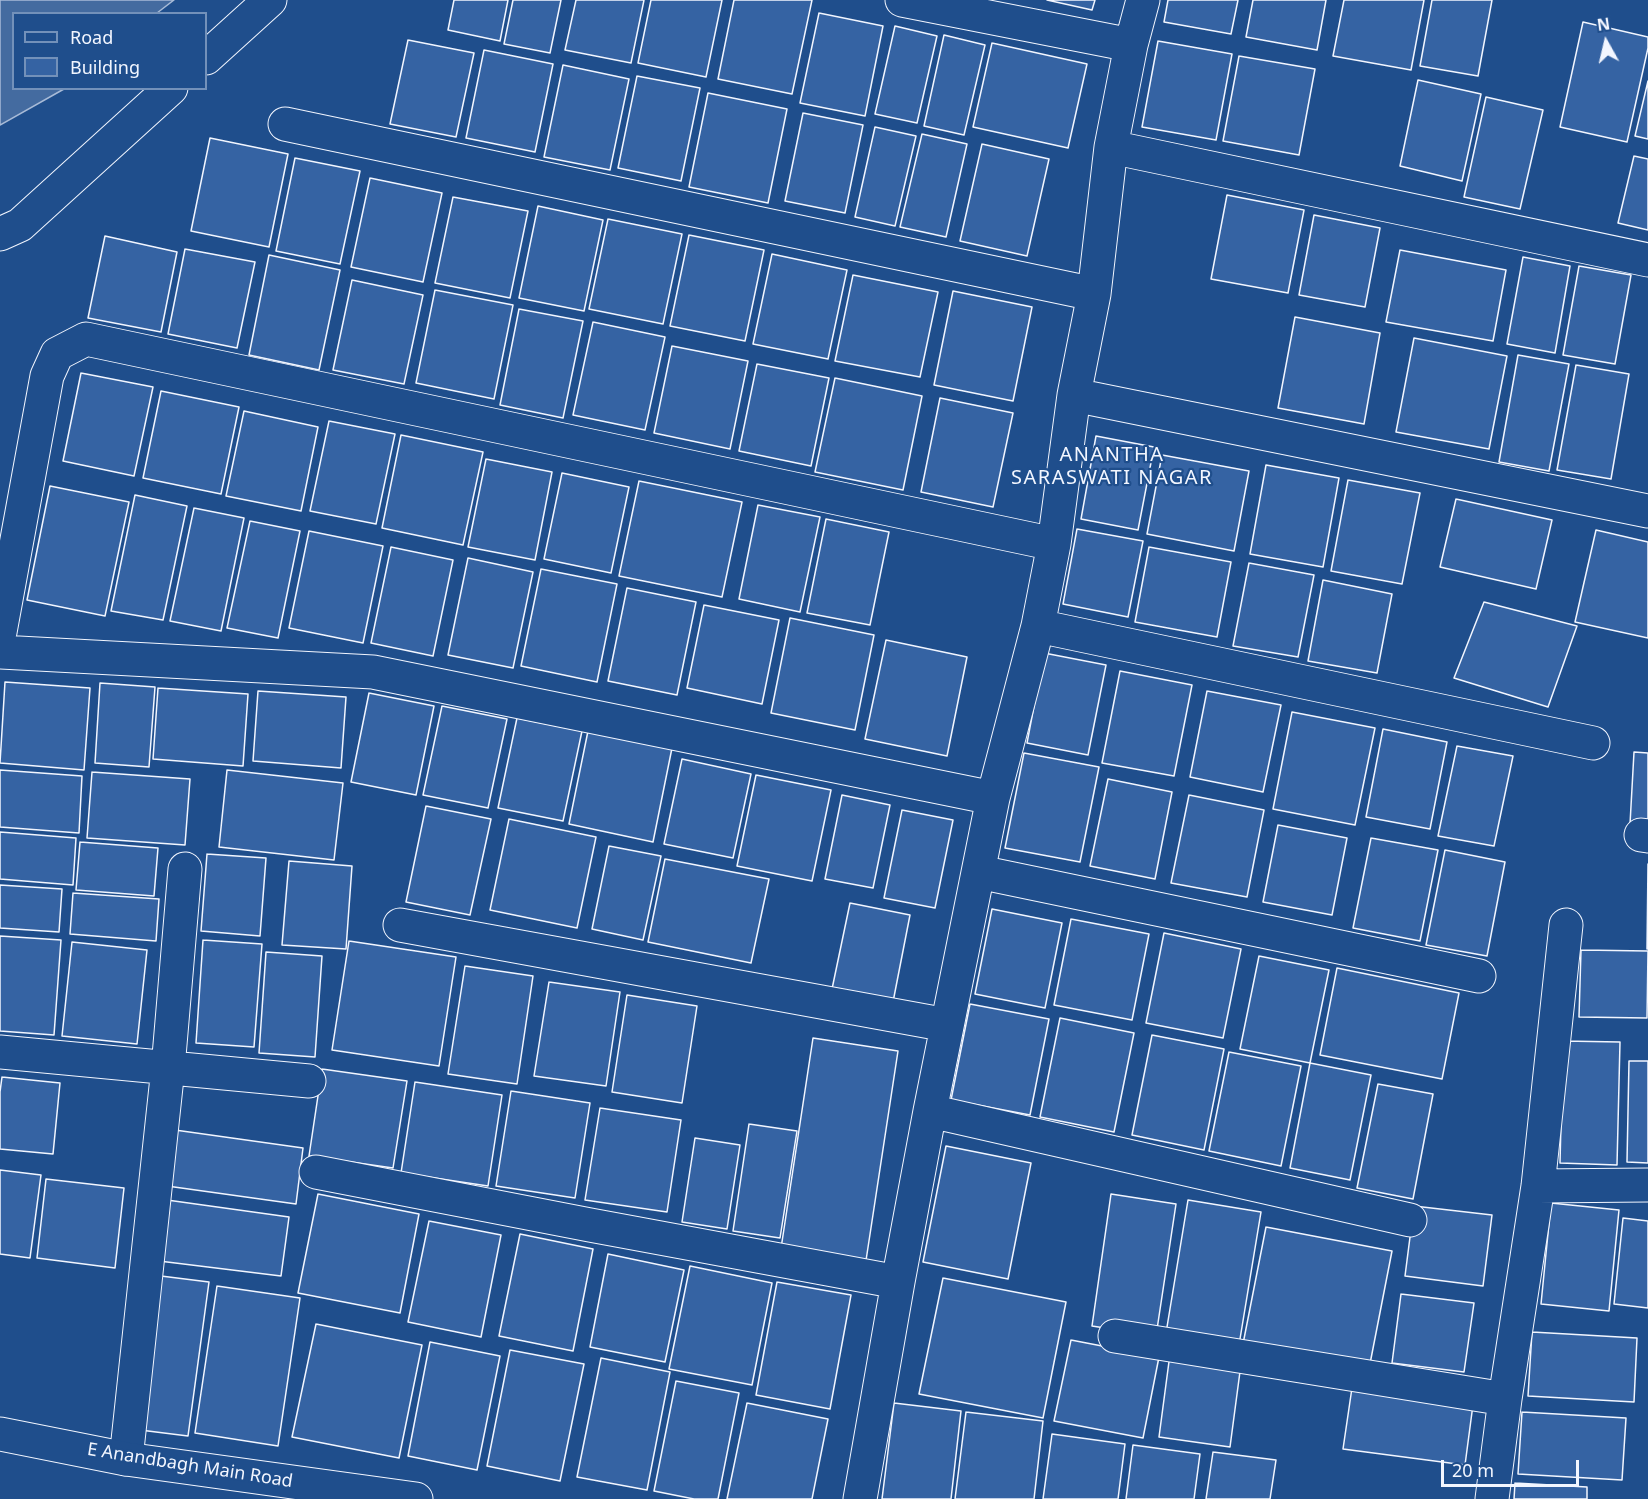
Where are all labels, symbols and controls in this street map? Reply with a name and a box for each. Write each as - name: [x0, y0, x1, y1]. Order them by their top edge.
- legend: [12, 12, 207, 90]
- north arrow: [1576, 12, 1636, 72]
- text: N: [1596, 12, 1611, 36]
- text: Road: [70, 25, 113, 49]
- text: Building: [70, 55, 140, 79]
- district label: ANANTHA SARASWATI NAGAR: [1011, 443, 1213, 490]
- street label: E Anandbagh Main Road: [86, 1439, 294, 1493]
- scale bar: [1444, 1448, 1582, 1486]
- text: 20 m: [1452, 1458, 1494, 1482]

